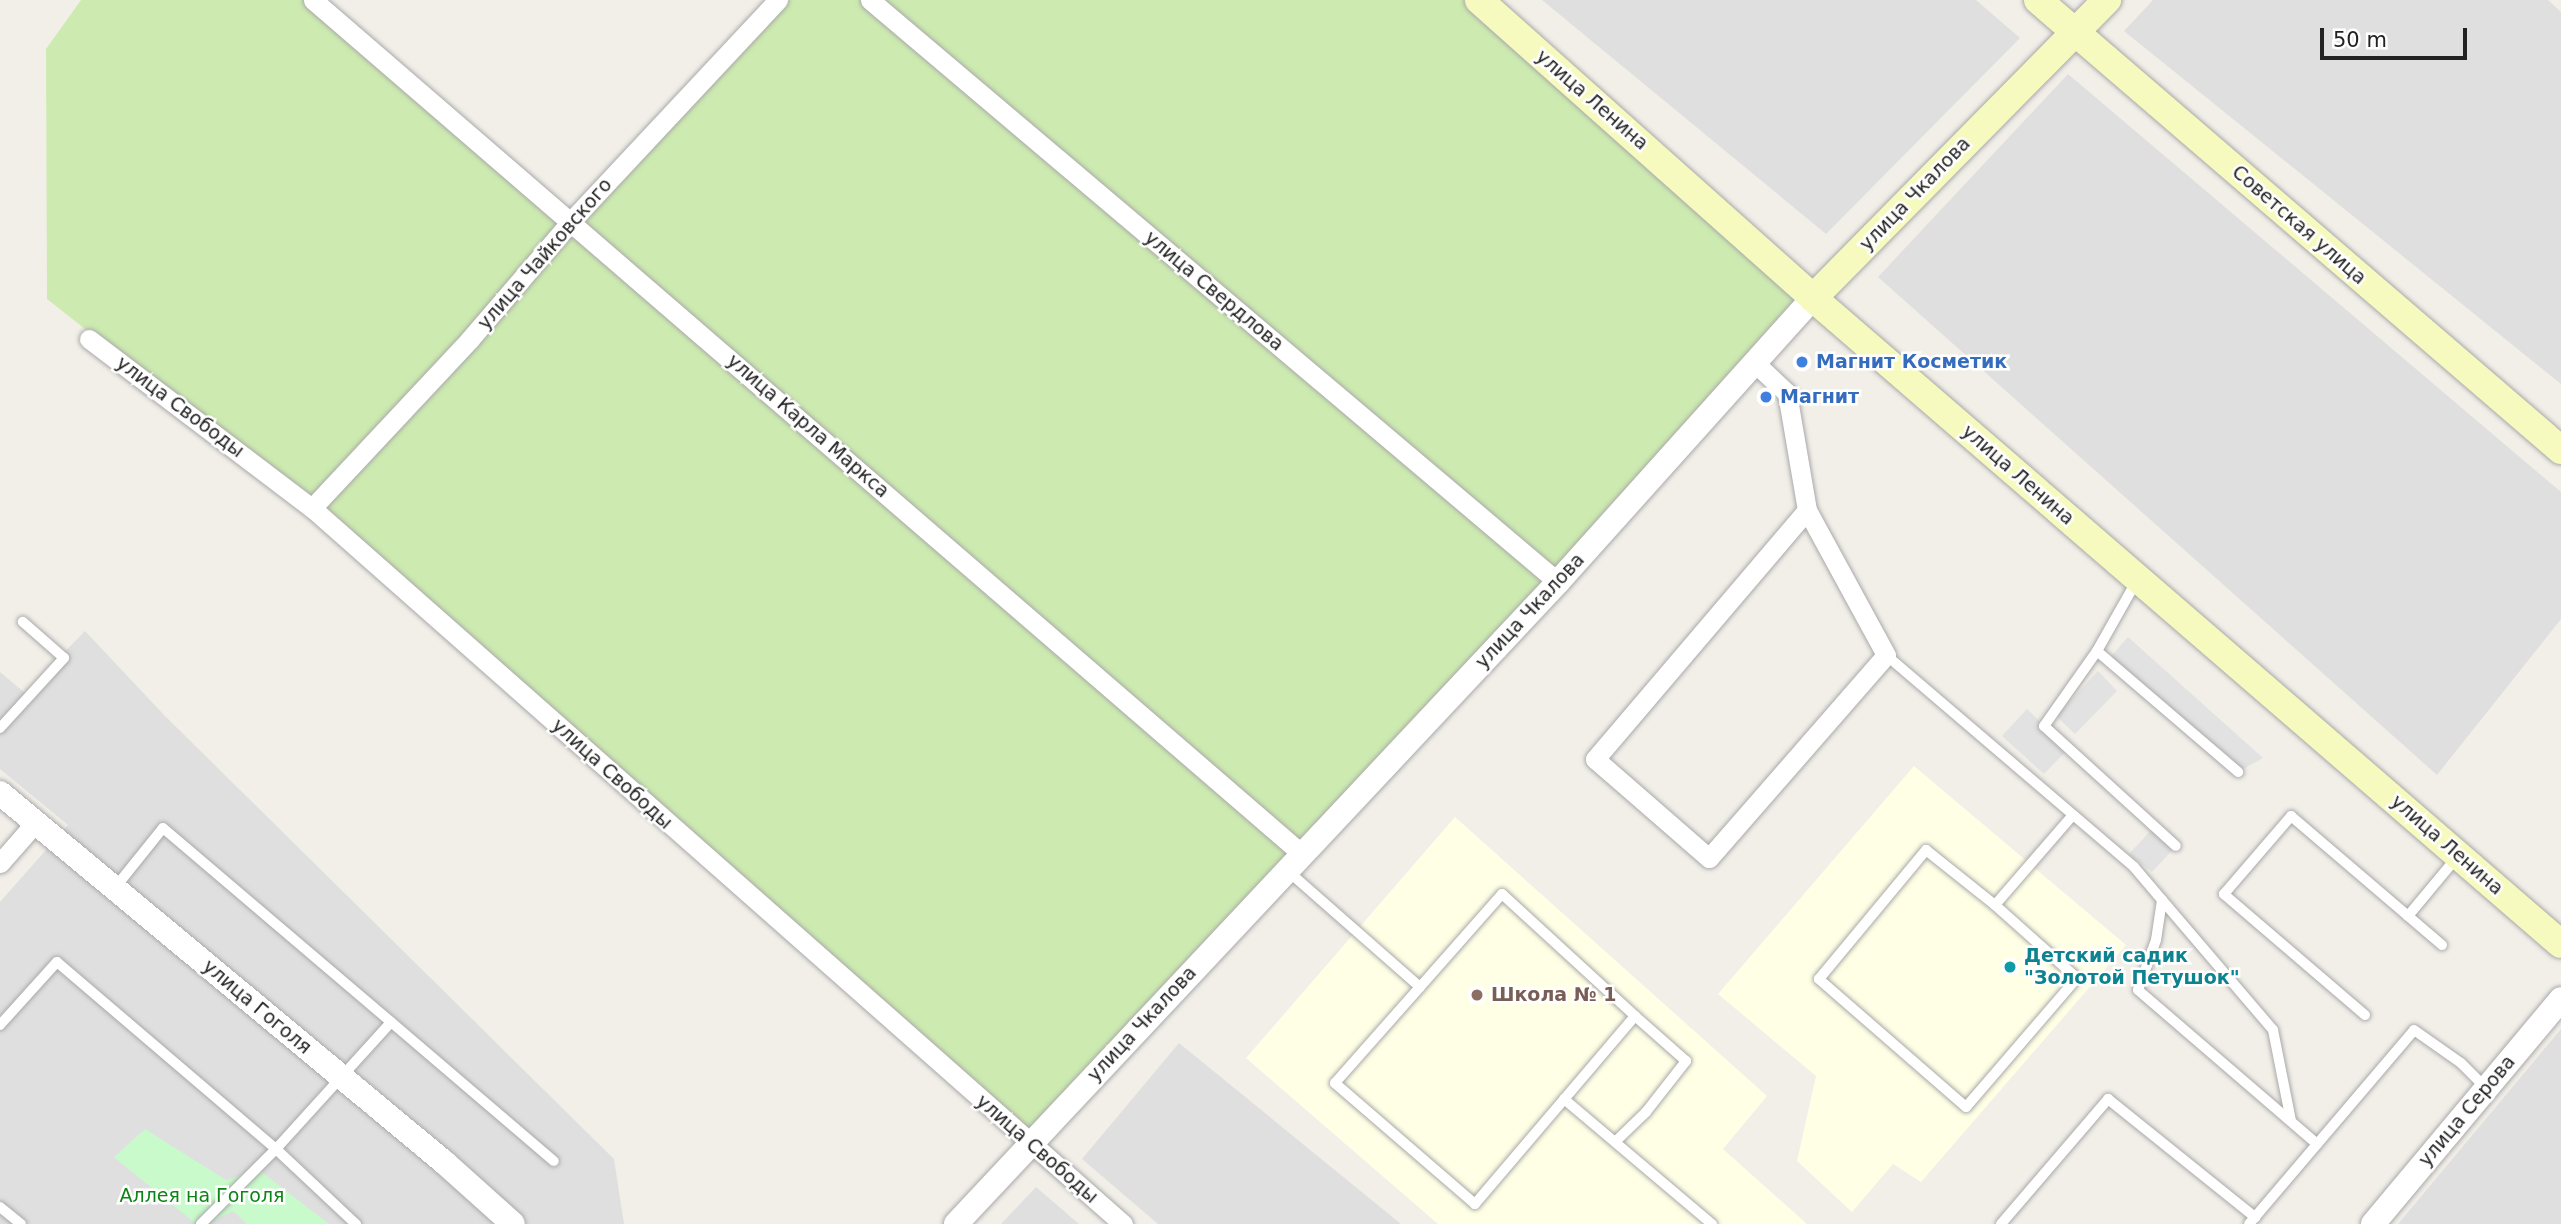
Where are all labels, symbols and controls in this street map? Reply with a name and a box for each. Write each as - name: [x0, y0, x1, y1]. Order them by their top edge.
- scale bar: [2323, 14, 2470, 58]
- text: 50 m: [2333, 28, 2387, 52]
- street label: улица Ленина: [1531, 45, 1653, 155]
- street label: улица Чкалова: [1855, 132, 1975, 256]
- street label: Советская улица: [2227, 161, 2371, 289]
- street label: улица Чайковского: [473, 174, 617, 334]
- street label: улица Свердлова: [1140, 226, 1288, 356]
- street label: улица Карла Маркса: [722, 349, 894, 503]
- place label: Магнит Косметик: [1816, 351, 2007, 373]
- street label: улица Свободы: [112, 352, 248, 462]
- marker: Магнит Косметик: [1794, 354, 1810, 370]
- place label: Магнит: [1780, 386, 1859, 408]
- marker: Магнит: [1758, 389, 1774, 405]
- street label: улица Ленина: [1957, 420, 2079, 530]
- street label: улица Чкалова: [1471, 549, 1589, 673]
- street label: улица Свободы: [547, 714, 677, 834]
- street label: улица Ленина: [2386, 790, 2508, 900]
- place label: Детский садик "Золотой Петушок": [2024, 945, 2240, 989]
- street label: улица Гоголя: [198, 955, 316, 1059]
- marker: Детский садик "Золотой Петушок": [2002, 959, 2018, 975]
- street label: улица Чкалова: [1083, 962, 1201, 1086]
- place label: Школа № 1: [1491, 984, 1616, 1006]
- marker: Школа № 1: [1469, 987, 1485, 1003]
- street label: улица Серова: [2414, 1051, 2520, 1171]
- street label: улица Свободы: [971, 1090, 1103, 1208]
- park label: Аллея на Гоголя: [120, 1185, 284, 1207]

